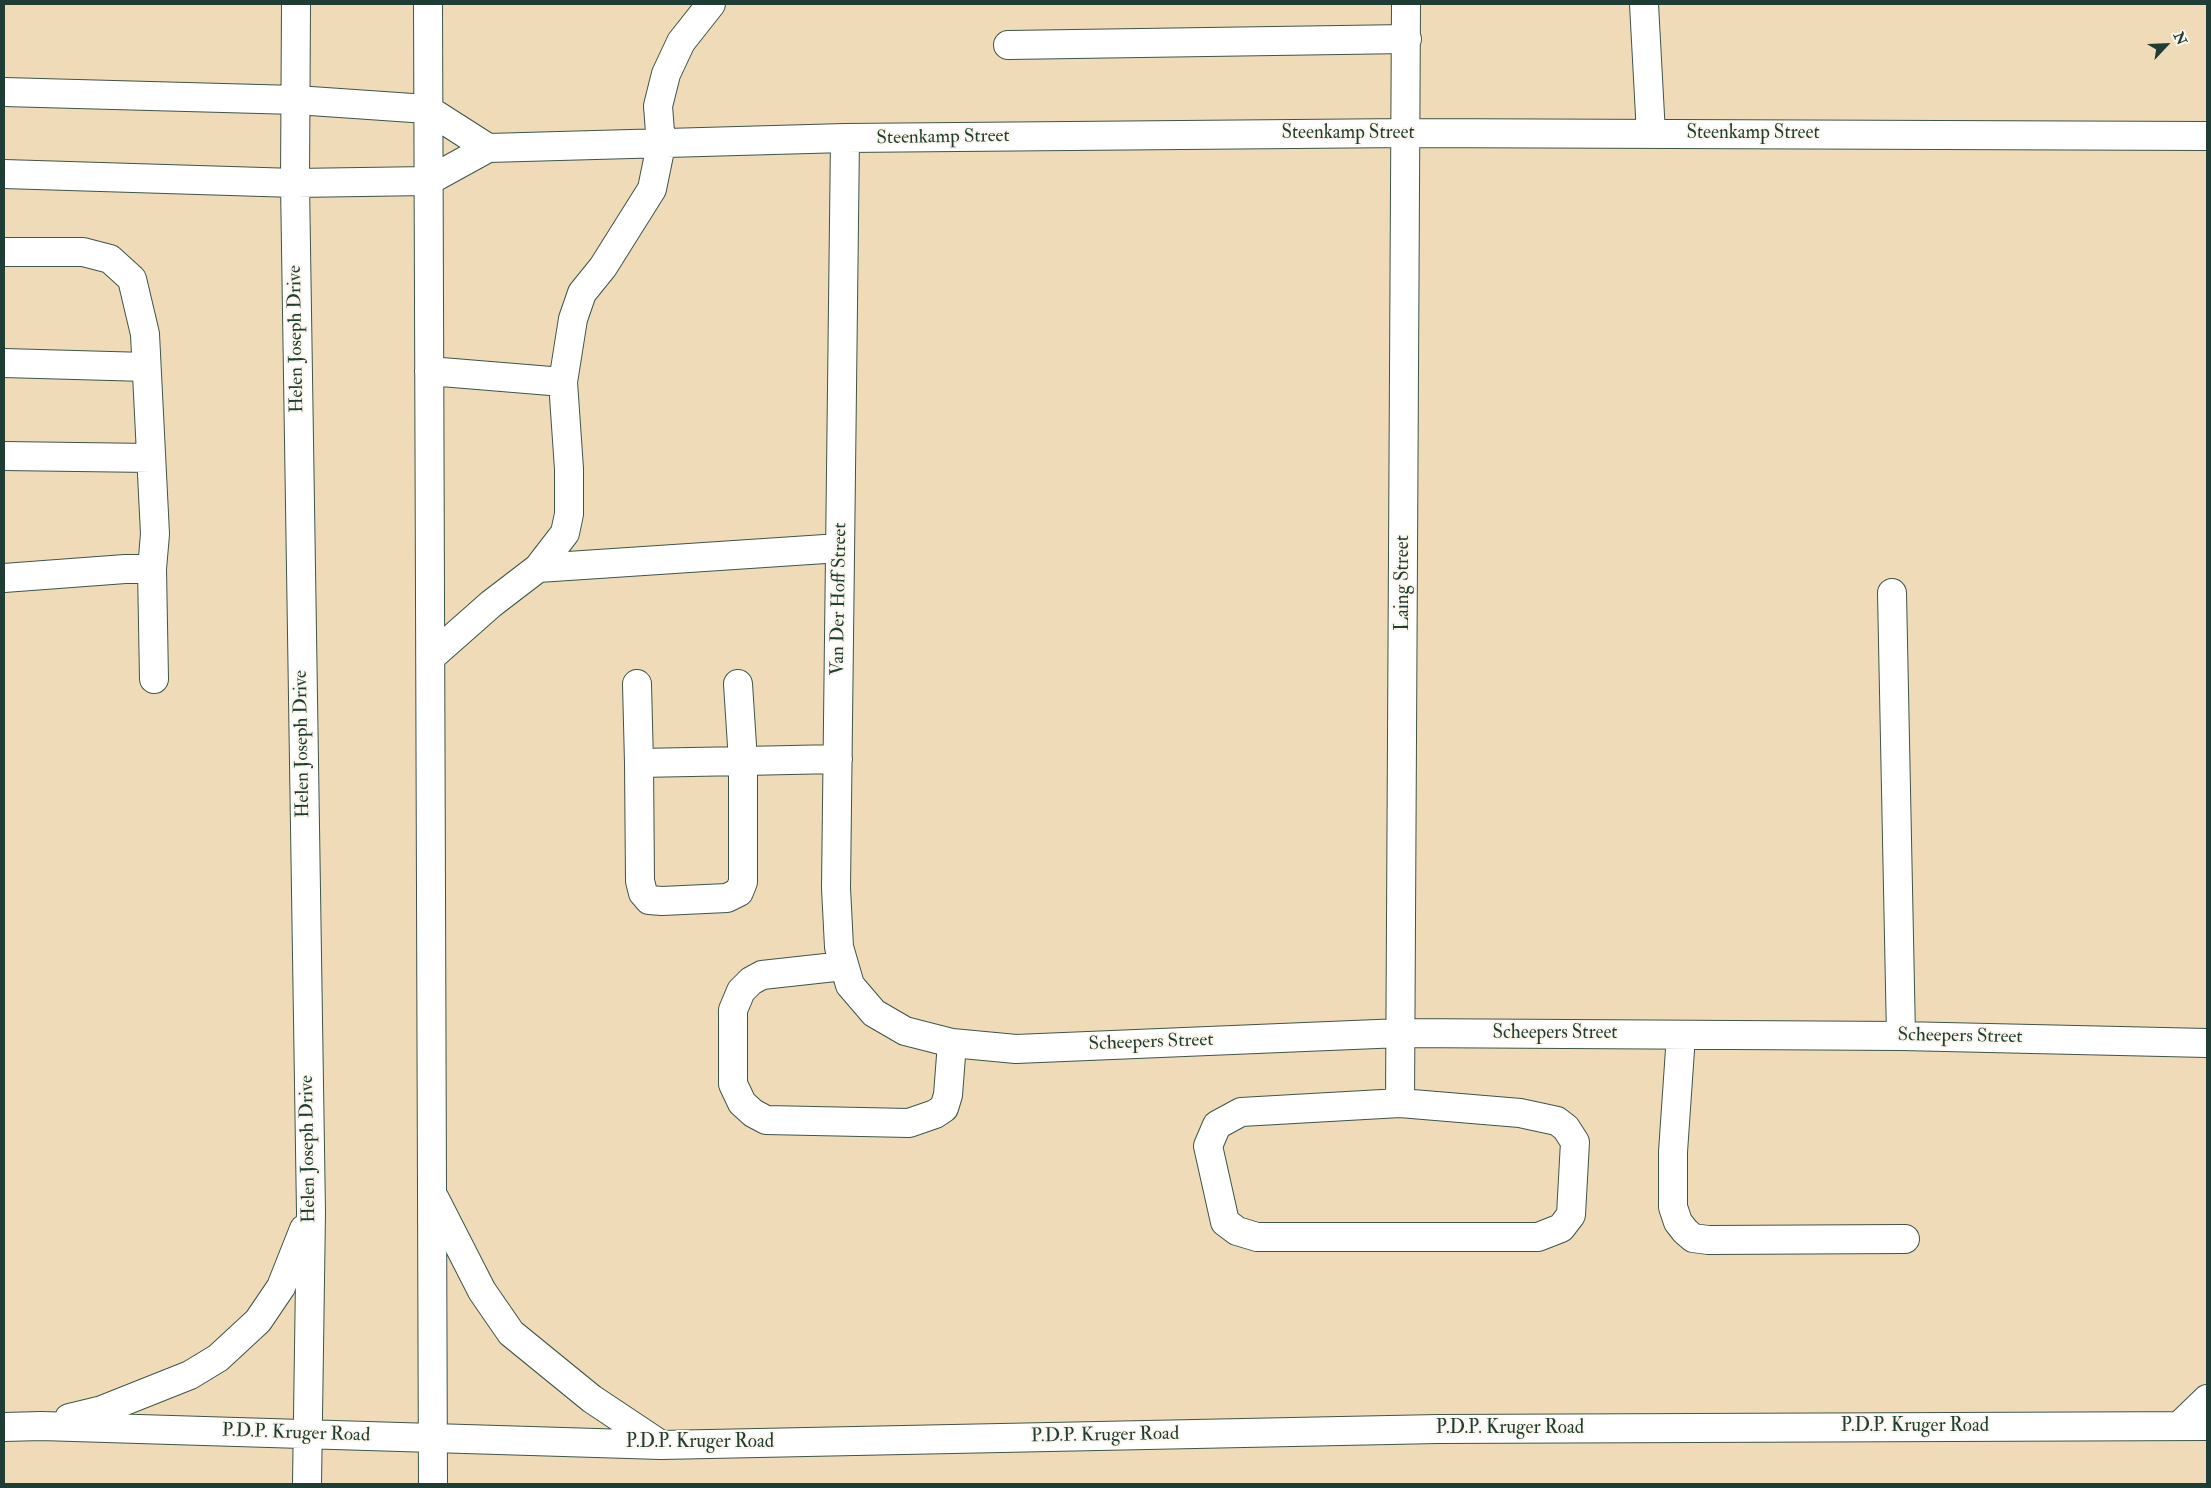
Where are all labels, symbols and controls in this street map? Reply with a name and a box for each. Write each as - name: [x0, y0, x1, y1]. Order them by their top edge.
- north arrow: [2141, 20, 2191, 70]
- text: N: [2170, 29, 2190, 48]
- street label: Steenkamp Street: [1281, 123, 1415, 145]
- street label: Steenkamp Street: [1686, 123, 1820, 145]
- street label: Steenkamp Street: [876, 125, 1010, 151]
- street label: Helen Joseph Drive: [284, 265, 310, 413]
- street label: Van Der Hoff Street: [827, 522, 853, 676]
- street label: Laing Street: [1393, 535, 1415, 631]
- street label: Helen Joseph Drive: [290, 670, 316, 818]
- street label: Scheepers Street: [1492, 1023, 1618, 1045]
- street label: Scheepers Street: [1897, 1025, 2023, 1049]
- street label: Scheepers Street: [1088, 1029, 1214, 1057]
- street label: Helen Joseph Drive: [296, 1075, 322, 1223]
- street label: P.D.P. Kruger Road: [1841, 1416, 1989, 1438]
- street label: P.D.P. Kruger Road: [1436, 1418, 1584, 1440]
- street label: P.D.P. Kruger Road: [221, 1420, 371, 1448]
- street label: P.D.P. Kruger Road: [1031, 1423, 1179, 1449]
- street label: P.D.P. Kruger Road: [626, 1432, 774, 1454]

